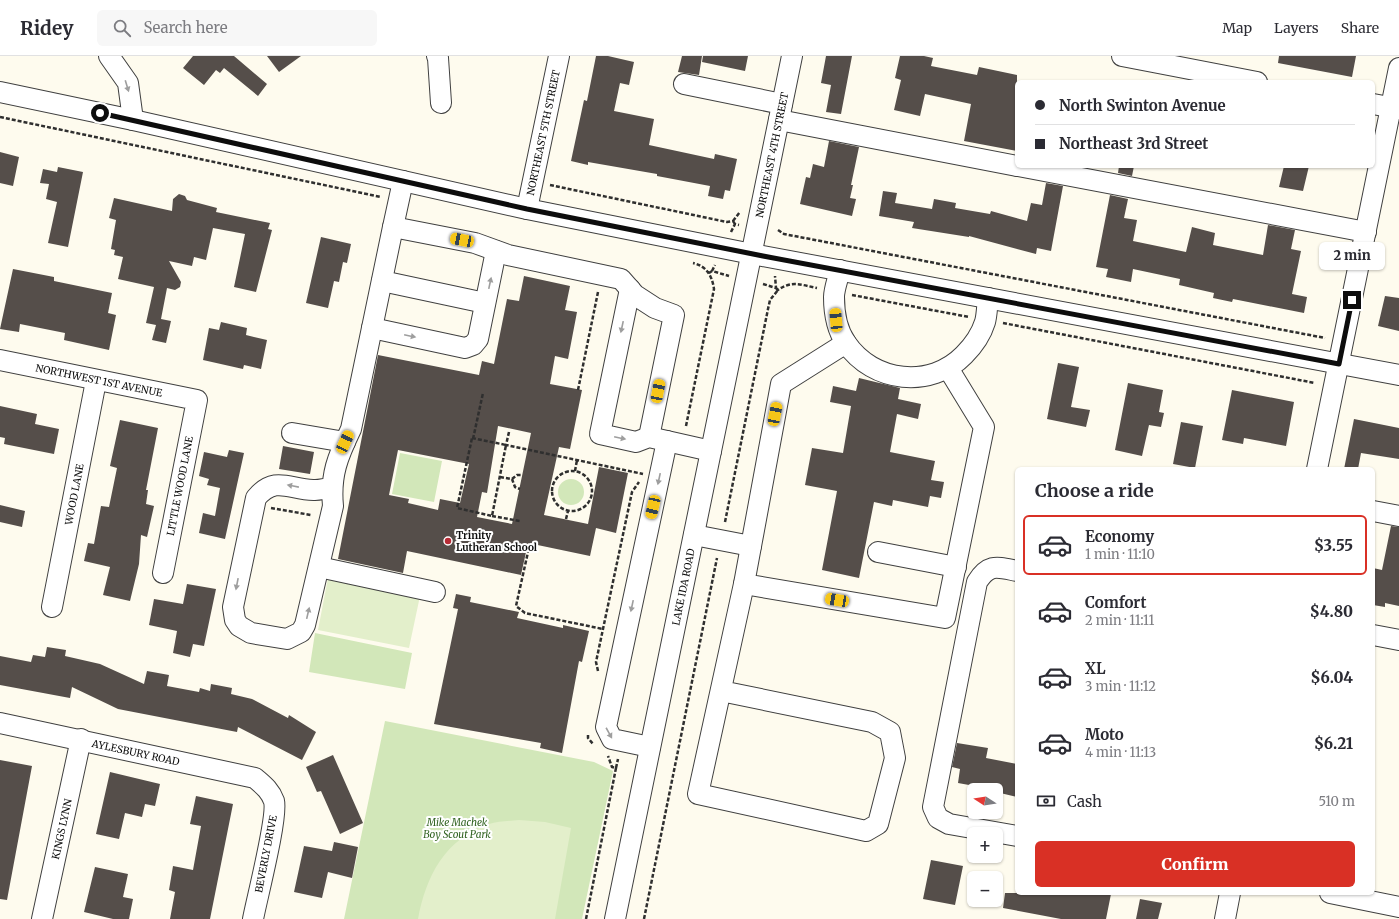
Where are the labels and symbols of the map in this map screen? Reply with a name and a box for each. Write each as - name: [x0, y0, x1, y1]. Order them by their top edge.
- street label: NORTHEAST 5TH STREET: [524, 69, 562, 197]
- one-way arrow: [124, 80, 130, 92]
- street label: NORTHEAST 4TH STREET: [753, 91, 791, 219]
- route start: [91, 104, 109, 122]
- car: [449, 232, 475, 248]
- callout: 2 min: [1319, 242, 1385, 270]
- one-way arrow: [487, 277, 493, 289]
- route end: [1343, 291, 1361, 309]
- car: [829, 308, 843, 332]
- one-way arrow: [619, 321, 625, 333]
- one-way arrow: [404, 334, 416, 340]
- street label: NORTHWEST 1ST AVENUE: [34, 361, 164, 399]
- car: [650, 378, 666, 404]
- car: [767, 401, 783, 427]
- car: [334, 429, 356, 455]
- street label: LITTLE WOOD LANE: [164, 435, 196, 537]
- one-way arrow: [614, 436, 626, 442]
- street label: WOOD LANE: [61, 462, 86, 527]
- one-way arrow: [656, 473, 662, 485]
- one-way arrow: [287, 483, 299, 489]
- car: [644, 494, 662, 520]
- place label: Trinity Lutheran School: [456, 529, 538, 554]
- marker: Trinity Lutheran School: [443, 536, 453, 546]
- street label: LAKE IDA ROAD: [669, 547, 697, 627]
- one-way arrow: [234, 578, 240, 590]
- car: [824, 592, 850, 608]
- one-way arrow: [628, 600, 634, 612]
- one-way arrow: [305, 607, 311, 619]
- one-way arrow: [606, 727, 612, 738]
- street label: AYLESBURY ROAD: [90, 736, 181, 768]
- north arrow: [967, 783, 1003, 819]
- street label: KINGS LYNN: [49, 797, 74, 861]
- street label: BEVERLY DRIVE: [252, 814, 280, 894]
- park label: Mike Machek Boy Scout Park: [423, 816, 491, 841]

